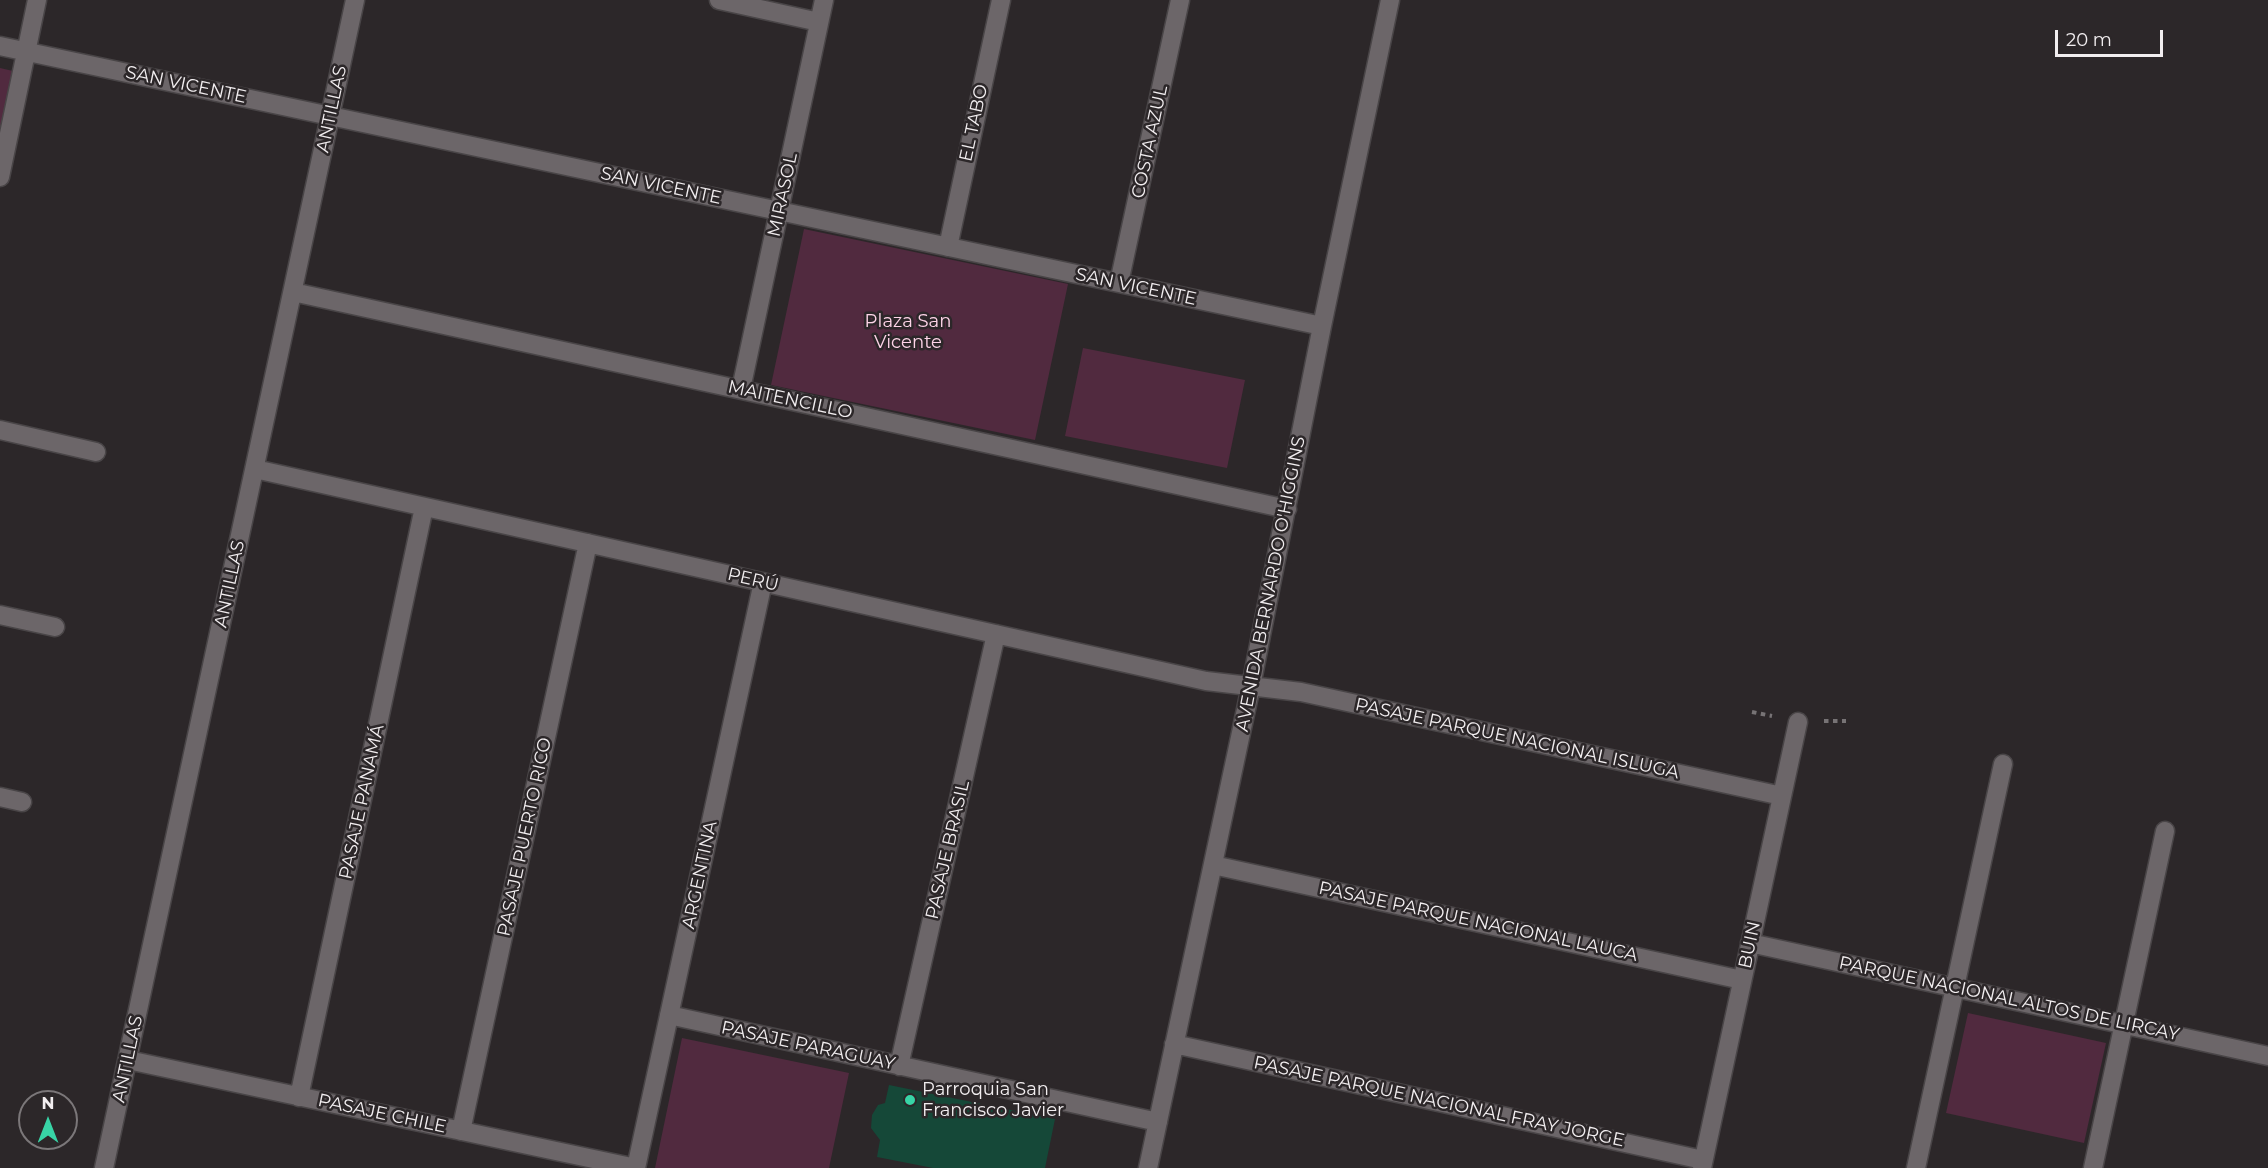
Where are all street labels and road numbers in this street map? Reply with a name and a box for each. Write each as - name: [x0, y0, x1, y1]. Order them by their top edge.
- street label: SAN VICENTE: [124, 62, 248, 108]
- street label: ANTILLAS: [312, 63, 352, 155]
- street label: EL TABO: [955, 82, 993, 164]
- street label: COSTA AZUL: [1127, 84, 1173, 200]
- street label: MIRASOL: [764, 151, 802, 239]
- street label: SAN VICENTE: [599, 163, 723, 209]
- street label: SAN VICENTE: [1074, 264, 1198, 310]
- street label: MAITENCILLO: [726, 376, 854, 424]
- street label: AVENIDA BERNARDO O'HIGGINS: [1232, 435, 1310, 733]
- street label: ANTILLAS: [210, 538, 250, 630]
- street label: PERÚ: [725, 564, 781, 596]
- street label: PASAJE PARQUE NACIONAL ISLUGA: [1353, 694, 1681, 784]
- street label: PASAJE PANAMÁ: [335, 723, 389, 881]
- street label: PASAJE PUERTO RICO: [493, 736, 557, 938]
- street label: PASAJE BRASIL: [922, 779, 974, 921]
- street label: ARGENTINA: [678, 819, 722, 931]
- street label: PASAJE PARQUE NACIONAL LAUCA: [1317, 878, 1639, 966]
- street label: BUIN: [1734, 919, 1766, 971]
- street label: PARQUE NACIONAL ALTOS DE LIRCAY: [1837, 952, 2181, 1046]
- street label: ANTILLAS: [108, 1013, 148, 1105]
- street label: PASAJE PARAGUAY: [719, 1017, 897, 1075]
- street label: PASAJE PARQUE NACIONAL FRAY JORGE: [1252, 1052, 1626, 1152]
- street label: PASAJE CHILE: [316, 1090, 448, 1138]

